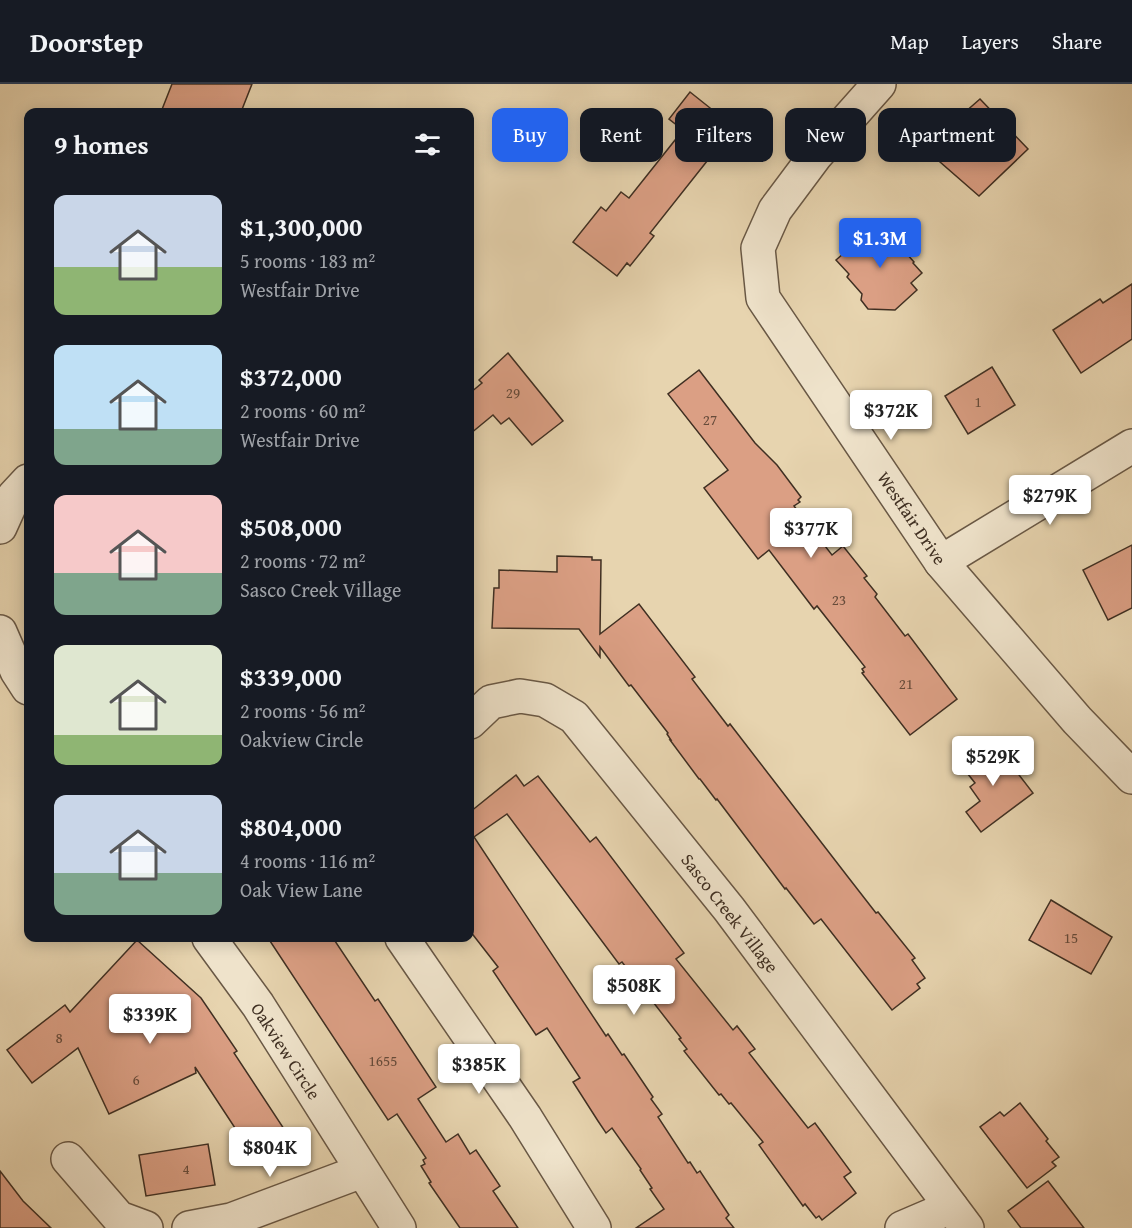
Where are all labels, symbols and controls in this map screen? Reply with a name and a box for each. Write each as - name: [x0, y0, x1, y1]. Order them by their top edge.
- text: Doorstep: [30, 21, 143, 62]
- text: Map: [890, 26, 929, 57]
- text: Layers: [962, 26, 1019, 57]
- text: Share: [1052, 26, 1102, 57]
- chip: Buy: [492, 108, 568, 162]
- chip: Rent: [580, 108, 663, 162]
- chip: Filters: [675, 108, 773, 162]
- chip: New: [785, 108, 866, 162]
- chip: Apartment: [878, 108, 1016, 162]
- text: 9 homes: [54, 125, 149, 164]
- icon: filters: [411, 128, 444, 161]
- text: $1,300,000: [240, 207, 362, 246]
- pin: $1.3M: [838, 218, 922, 269]
- icon: home: [102, 219, 174, 291]
- text: $1.3M: [853, 223, 907, 252]
- text: 5 rooms · 183 m²: [240, 246, 375, 275]
- text: Westfair Drive: [240, 275, 360, 304]
- text: $372,000: [240, 357, 342, 396]
- icon: home: [102, 369, 174, 441]
- house number: 29: [506, 382, 520, 403]
- pin: $372K: [849, 390, 933, 441]
- house number: 1: [974, 391, 982, 412]
- text: $372K: [864, 395, 918, 424]
- text: 2 rooms · 60 m²: [240, 396, 366, 425]
- house number: 27: [703, 409, 717, 430]
- text: Westfair Drive: [240, 425, 360, 454]
- street label: Westfair Drive: [871, 466, 953, 570]
- pin: $279K: [1008, 475, 1092, 526]
- text: $279K: [1023, 480, 1077, 509]
- text: $508,000: [240, 507, 342, 546]
- pin: $377K: [769, 508, 853, 559]
- text: $377K: [784, 513, 838, 542]
- icon: home: [102, 519, 174, 591]
- text: 2 rooms · 72 m²: [240, 546, 366, 575]
- text: Sasco Creek Village: [240, 575, 402, 604]
- house number: 23: [832, 589, 846, 610]
- text: $339,000: [240, 657, 342, 696]
- icon: home: [102, 669, 174, 741]
- house number: 21: [899, 673, 913, 694]
- text: 2 rooms · 56 m²: [240, 696, 366, 725]
- text: Oakview Circle: [240, 725, 363, 754]
- pin: $529K: [951, 736, 1035, 787]
- text: $529K: [966, 741, 1020, 770]
- text: $804,000: [240, 807, 342, 846]
- icon: home: [102, 819, 174, 891]
- text: 4 rooms · 116 m²: [240, 846, 375, 875]
- street label: Sasco Creek Village: [675, 847, 785, 979]
- text: Oak View Lane: [240, 875, 363, 904]
- house number: 15: [1064, 927, 1078, 948]
- pin: $508K: [592, 965, 676, 1016]
- text: $508K: [607, 970, 661, 999]
- pin: $339K: [108, 994, 192, 1045]
- street label: Oakview Circle: [244, 997, 328, 1105]
- text: $339K: [123, 999, 177, 1028]
- house number: 8: [55, 1027, 63, 1048]
- pin: $385K: [437, 1044, 521, 1095]
- text: $385K: [452, 1049, 506, 1078]
- house number: 1655: [369, 1050, 397, 1071]
- house number: 6: [132, 1069, 140, 1090]
- pin: $804K: [228, 1127, 312, 1178]
- text: $804K: [243, 1132, 297, 1161]
- house number: 4: [182, 1158, 190, 1179]

